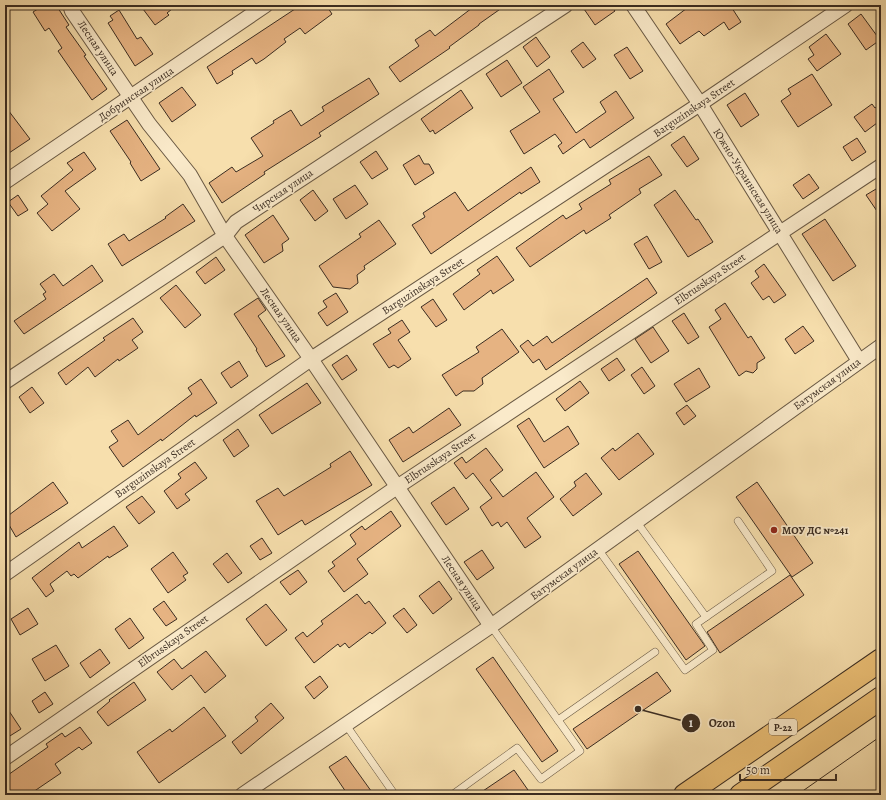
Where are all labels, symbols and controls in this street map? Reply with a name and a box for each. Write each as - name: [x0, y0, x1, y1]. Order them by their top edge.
- street label: Лесная улица: [74, 17, 123, 79]
- street label: Добринская улица: [95, 63, 177, 125]
- street label: Barguzinskaya Street: [650, 75, 738, 141]
- street label: Южно-Украинская улица: [709, 125, 787, 237]
- street label: Чирская улица: [250, 165, 317, 217]
- street label: Elbrusskaya Street: [671, 249, 749, 308]
- street label: Barguzinskaya Street: [379, 254, 467, 318]
- street label: Лесная улица: [257, 285, 306, 346]
- street label: Батумская улица: [790, 354, 864, 414]
- street label: Elbrusskaya Street: [401, 428, 479, 487]
- street label: Barguzinskaya Street: [112, 434, 199, 501]
- place label: МОУ ДС №241: [782, 523, 848, 538]
- marker: МОУ ДС №241: [769, 525, 779, 535]
- street label: Батумская улица: [527, 544, 601, 604]
- street label: Лесная улица: [438, 552, 487, 614]
- street label: Elbrusskaya Street: [135, 611, 212, 671]
- callout: Ozon: [681, 711, 743, 735]
- text: 1: [689, 715, 694, 731]
- text: Ozon: [709, 715, 736, 731]
- road number: Р-22: [769, 719, 797, 735]
- scale bar: [740, 756, 836, 782]
- text: 50 m: [746, 762, 770, 778]

